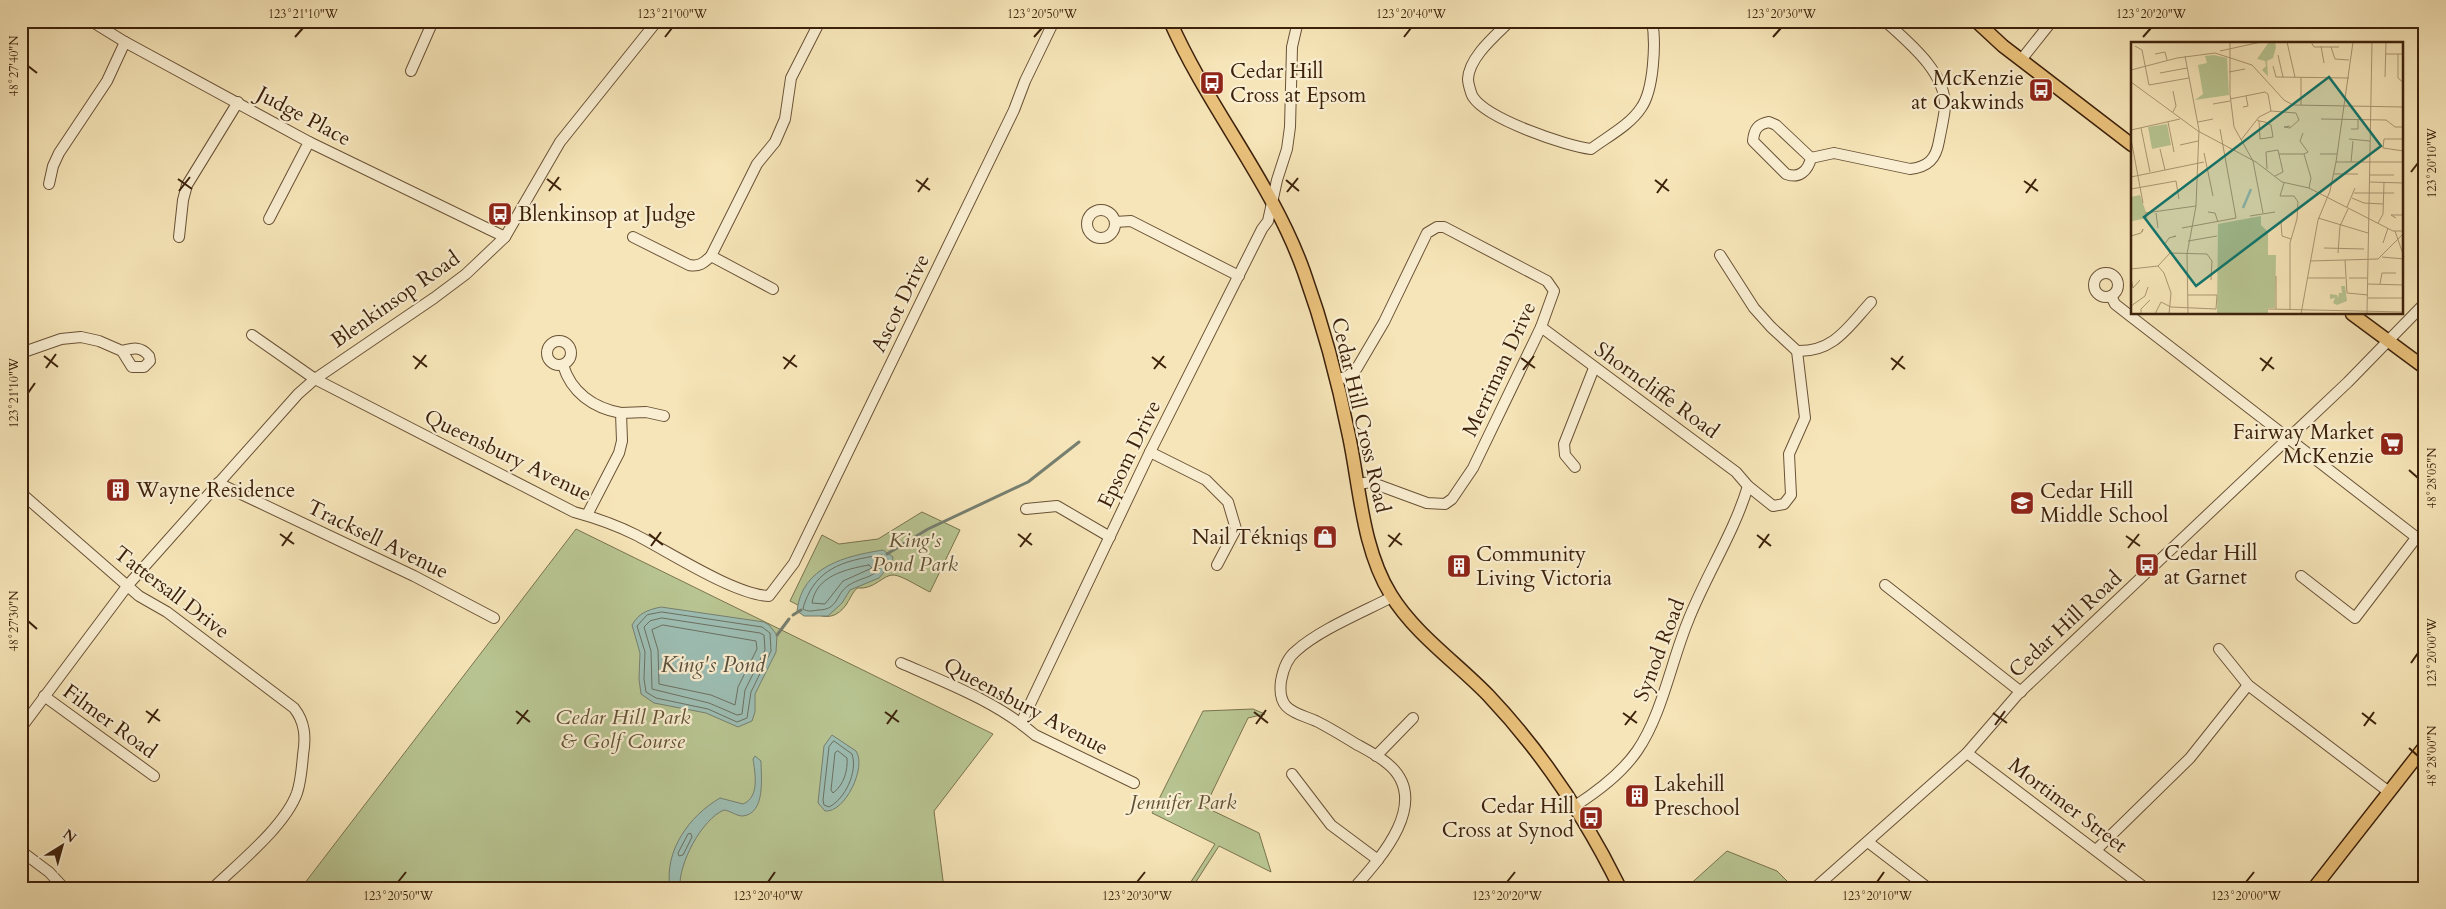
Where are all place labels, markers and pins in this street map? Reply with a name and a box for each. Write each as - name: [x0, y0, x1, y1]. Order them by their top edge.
- place label: Cedar Hill Cross at Epsom: [1230, 57, 1367, 110]
- place label: McKenzie at Oakwinds: [1911, 64, 2024, 117]
- bus stop icon: Cedar Hill Cross at Epsom: [1199, 70, 1225, 96]
- bus stop icon: McKenzie at Oakwinds: [2028, 77, 2054, 103]
- place label: Blenkinsop at Judge: [518, 200, 696, 229]
- bus stop icon: Blenkinsop at Judge: [487, 201, 513, 227]
- place label: Fairway Market McKenzie: [2233, 418, 2374, 471]
- supermarket icon: Fairway Market McKenzie: [2379, 431, 2405, 457]
- place label: Wayne Residence: [135, 476, 295, 505]
- building icon: Wayne Residence: [105, 477, 131, 503]
- place label: Cedar Hill Middle School: [2040, 477, 2168, 530]
- school or university icon: Cedar Hill Middle School: [2009, 490, 2035, 516]
- place label: Nail Tékniqs: [1192, 523, 1308, 552]
- shop icon: Nail Tékniqs: [1312, 524, 1338, 550]
- place label: Cedar Hill at Garnet: [2164, 539, 2257, 592]
- place label: Community Living Victoria: [1476, 540, 1612, 593]
- bus stop icon: Cedar Hill at Garnet: [2134, 552, 2160, 578]
- building icon: Community Living Victoria: [1446, 553, 1472, 579]
- place label: Lakehill Preschool: [1654, 770, 1740, 823]
- building icon: Lakehill Preschool: [1624, 783, 1650, 809]
- place label: Cedar Hill Cross at Synod: [1442, 792, 1574, 845]
- bus stop icon: Cedar Hill Cross at Synod: [1578, 805, 1604, 831]

